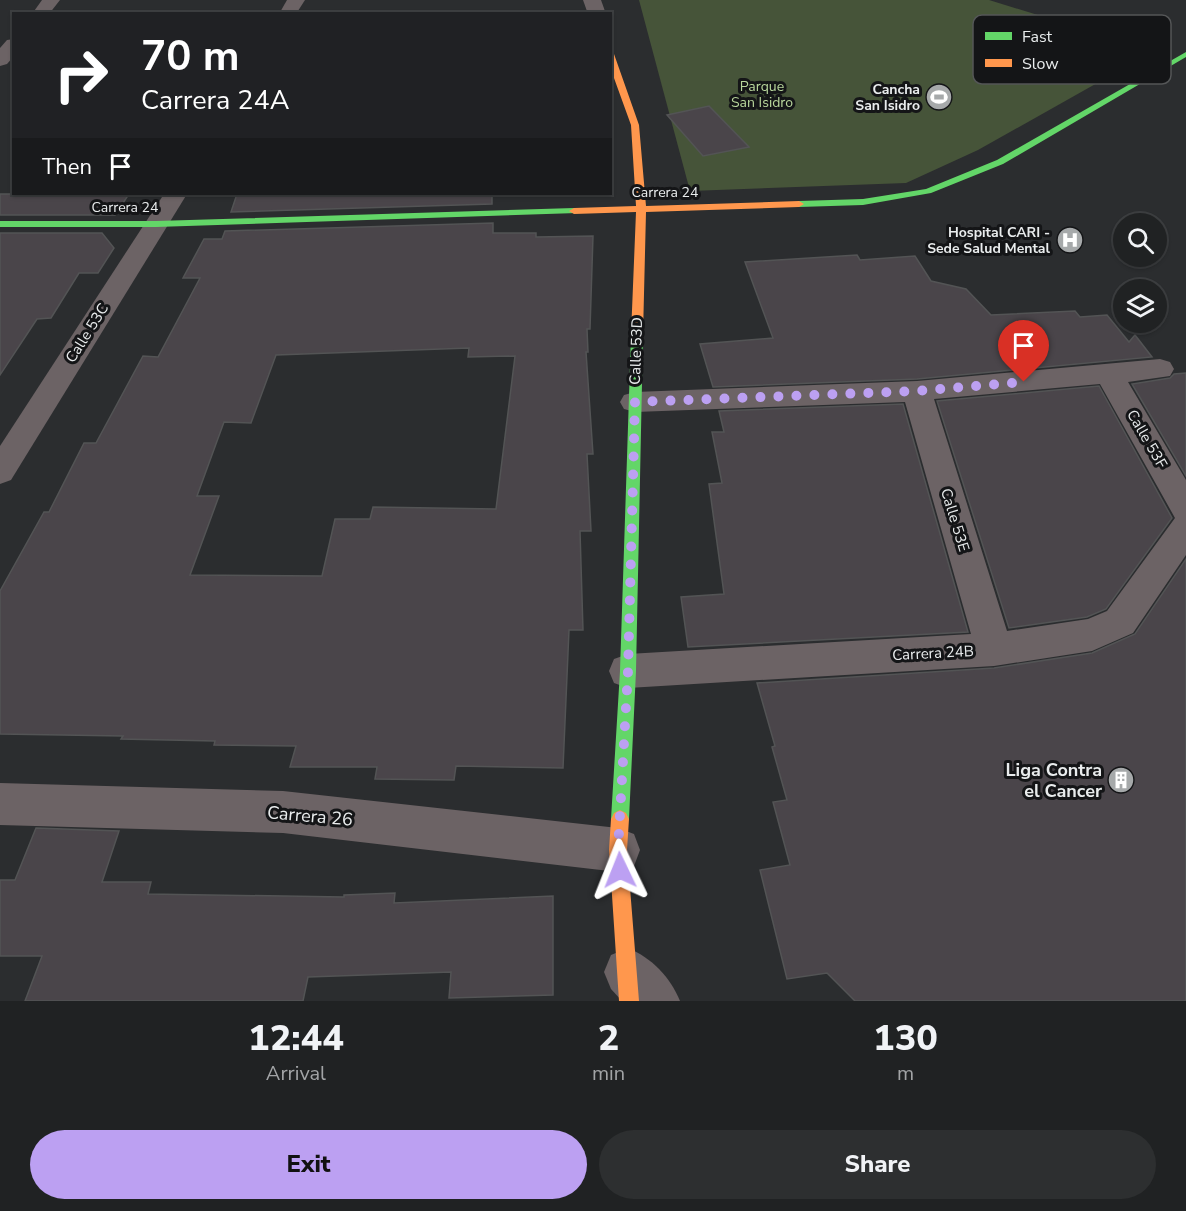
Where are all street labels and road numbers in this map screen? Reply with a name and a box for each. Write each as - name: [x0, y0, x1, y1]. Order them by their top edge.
- street label: Carrera 24: [632, 183, 698, 202]
- street label: Carrera 24: [92, 198, 158, 217]
- street label: Calle 53C: [61, 299, 113, 367]
- street label: Calle 53D: [625, 317, 647, 385]
- street label: Calle 53F: [1122, 406, 1172, 472]
- street label: Calle 53E: [936, 486, 974, 554]
- street label: Carrera 24B: [892, 641, 974, 665]
- street label: Carrera 26: [266, 800, 354, 832]

